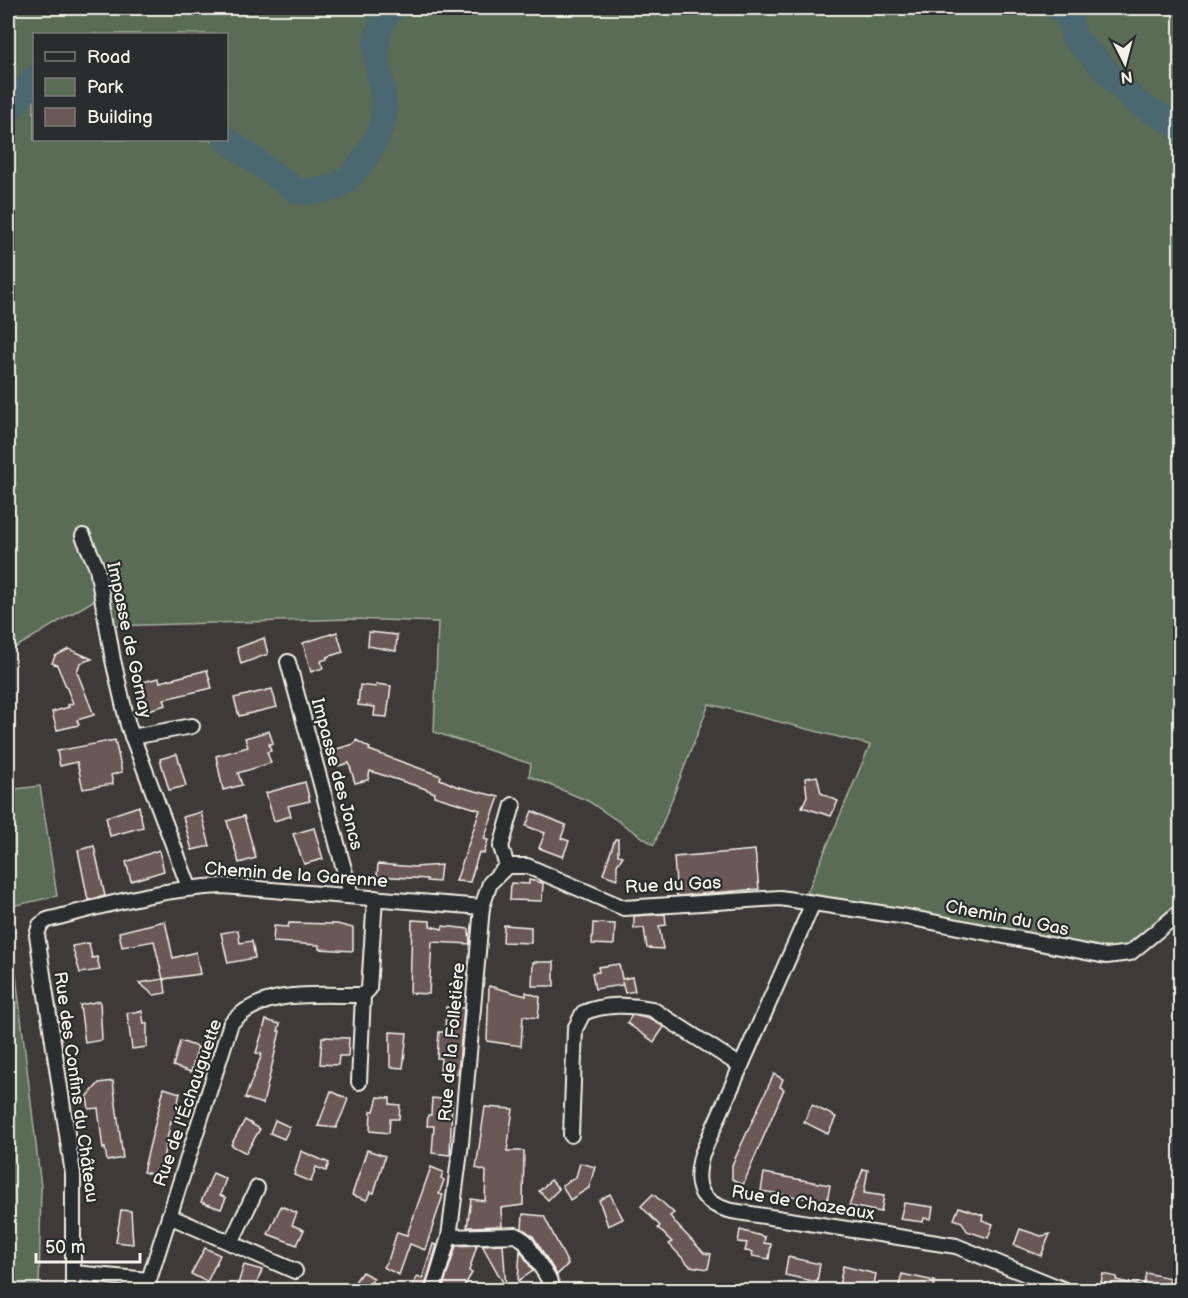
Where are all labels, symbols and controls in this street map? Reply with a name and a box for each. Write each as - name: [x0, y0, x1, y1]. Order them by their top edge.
- legend: [33, 33, 228, 141]
- north arrow: [1095, 33, 1155, 93]
- text: Road: [87, 47, 131, 68]
- text: N: [1119, 66, 1133, 87]
- text: Park: [87, 77, 123, 98]
- text: Building: [87, 107, 153, 128]
- street label: Impasse de Gornay: [102, 560, 156, 721]
- street label: Impasse des Joncs: [307, 696, 367, 852]
- street label: Chemin de la Garenne: [204, 858, 389, 892]
- street label: Rue du Gas: [624, 872, 722, 898]
- street label: Chemin du Gas: [943, 896, 1071, 940]
- street label: Rue de la Folletière: [435, 961, 469, 1122]
- street label: Rue des Confins du Château: [49, 970, 103, 1204]
- street label: Rue de l'Échauguette: [148, 1016, 227, 1189]
- street label: Rue de Chazeaux: [730, 1181, 877, 1225]
- scale bar: [36, 1226, 140, 1264]
- text: 50 m: [45, 1237, 86, 1258]

